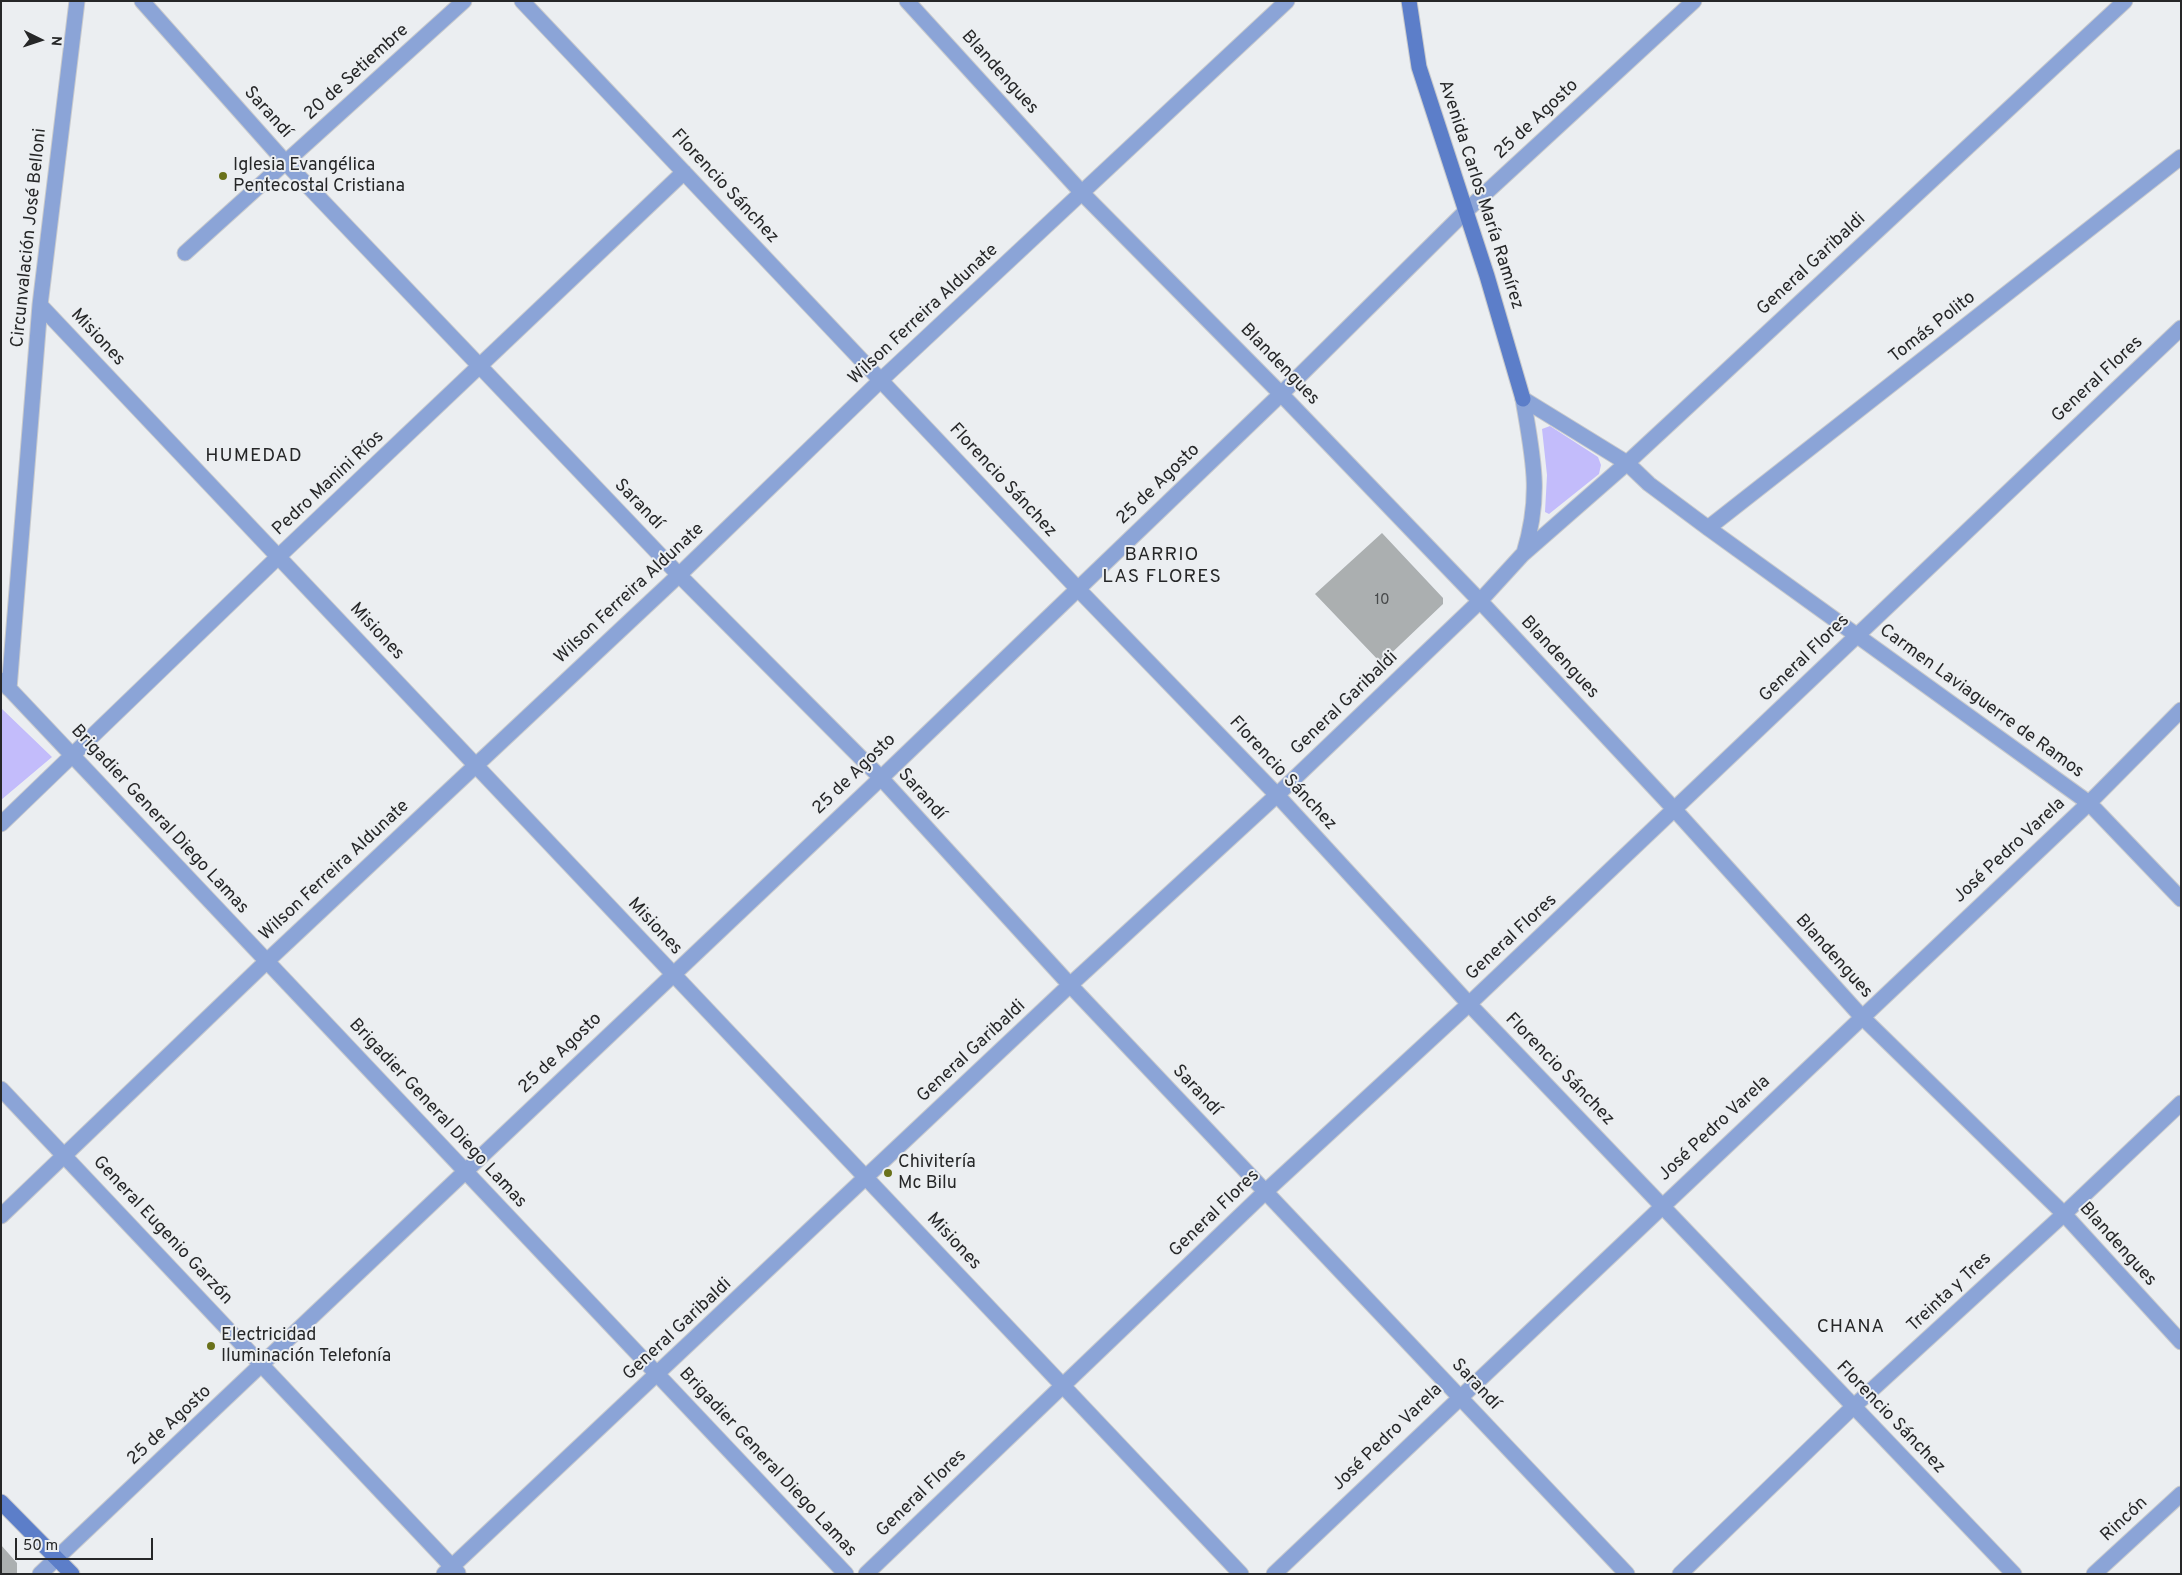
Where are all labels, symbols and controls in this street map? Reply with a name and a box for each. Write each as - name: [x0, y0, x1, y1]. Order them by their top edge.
- north arrow: [15, 15, 65, 65]
- street label: 20 de Setiembre: [300, 20, 414, 126]
- street label: Blandengues: [956, 27, 1042, 119]
- text: N: [47, 35, 64, 47]
- street label: 25 de Agosto: [1490, 76, 1584, 164]
- street label: Avenida Carlos María Ramírez: [1433, 78, 1527, 312]
- street label: Sarandí: [238, 83, 296, 143]
- street label: Florencio Sánchez: [666, 125, 782, 249]
- street label: Circunvalación José Belloni: [8, 127, 52, 349]
- place label: Iglesia Evangélica Pentecostal Cristiana: [233, 155, 405, 198]
- marker: Iglesia Evangélica Pentecostal Cristiana: [217, 170, 229, 182]
- street label: General Garibaldi: [1753, 209, 1871, 321]
- street label: Wilson Ferreira Aldunate: [845, 240, 1003, 390]
- street label: Tomás Polito: [1886, 288, 1980, 368]
- street label: Misiones: [65, 305, 129, 371]
- street label: Blandengues: [1235, 320, 1323, 410]
- street label: General Flores: [2048, 332, 2148, 428]
- street label: Florencio Sánchez: [944, 419, 1060, 543]
- street label: Pedro Manini Ríos: [269, 427, 389, 541]
- street label: 25 de Agosto: [1113, 440, 1205, 530]
- district label: HUMEDAD: [204, 446, 304, 468]
- street label: Sarandí: [609, 475, 667, 535]
- street label: Wilson Ferreira Aldunate: [551, 519, 709, 669]
- district label: BARRIO LAS FLORES: [1101, 545, 1223, 589]
- house number: 10: [1374, 592, 1390, 610]
- street label: Misiones: [344, 599, 408, 665]
- street label: General Flores: [1755, 611, 1855, 707]
- street label: Blandengues: [1515, 612, 1603, 704]
- street label: Carmen Laviaguerre de Ramos: [1874, 620, 2088, 784]
- street label: General Garibaldi: [1287, 647, 1403, 761]
- street label: Florencio Sánchez: [1224, 712, 1340, 836]
- street label: Brigadier General Diego Lamas: [66, 721, 252, 919]
- street label: 25 de Agosto: [809, 730, 901, 820]
- street label: Sarandí: [892, 765, 950, 825]
- street label: José Pedro Varela: [1950, 794, 2070, 908]
- street label: Wilson Ferreira Aldunate: [256, 796, 414, 946]
- street label: General Flores: [1462, 890, 1562, 986]
- street label: Misiones: [622, 894, 686, 960]
- street label: Blandengues: [1790, 911, 1876, 1003]
- street label: General Garibaldi: [913, 996, 1031, 1108]
- street label: 25 de Agosto: [515, 1009, 607, 1099]
- street label: Florencio Sánchez: [1500, 1009, 1618, 1131]
- street label: Brigadier General Diego Lamas: [344, 1015, 530, 1213]
- street label: Sarandí: [1167, 1061, 1225, 1121]
- street label: José Pedro Varela: [1655, 1072, 1775, 1186]
- street label: General Eugenio Garzón: [88, 1152, 236, 1310]
- place label: Chivitería Mc Bilu: [898, 1152, 976, 1194]
- street label: General Flores: [1165, 1166, 1265, 1262]
- marker: Chivitería Mc Bilu: [882, 1167, 894, 1179]
- street label: Blandengues: [2074, 1199, 2160, 1291]
- street label: Misiones: [921, 1209, 985, 1275]
- street label: Treinta y Tres: [1903, 1249, 1997, 1337]
- street label: General Garibaldi: [619, 1274, 737, 1386]
- district label: CHANA: [1816, 1317, 1886, 1339]
- place label: Electricidad Iluminación Telefonía: [221, 1325, 391, 1368]
- marker: Electricidad Iluminación Telefonía: [205, 1340, 217, 1352]
- street label: Sarandí: [1446, 1355, 1504, 1415]
- street label: Florencio Sánchez: [1831, 1357, 1949, 1479]
- street label: Brigadier General Diego Lamas: [674, 1364, 860, 1562]
- street label: José Pedro Varela: [1328, 1380, 1448, 1496]
- street label: 25 de Agosto: [123, 1382, 217, 1470]
- street label: General Flores: [872, 1446, 972, 1542]
- street label: Rincón: [2097, 1493, 2153, 1547]
- scale bar: [18, 1528, 155, 1560]
- text: 50 m: [23, 1537, 58, 1556]

